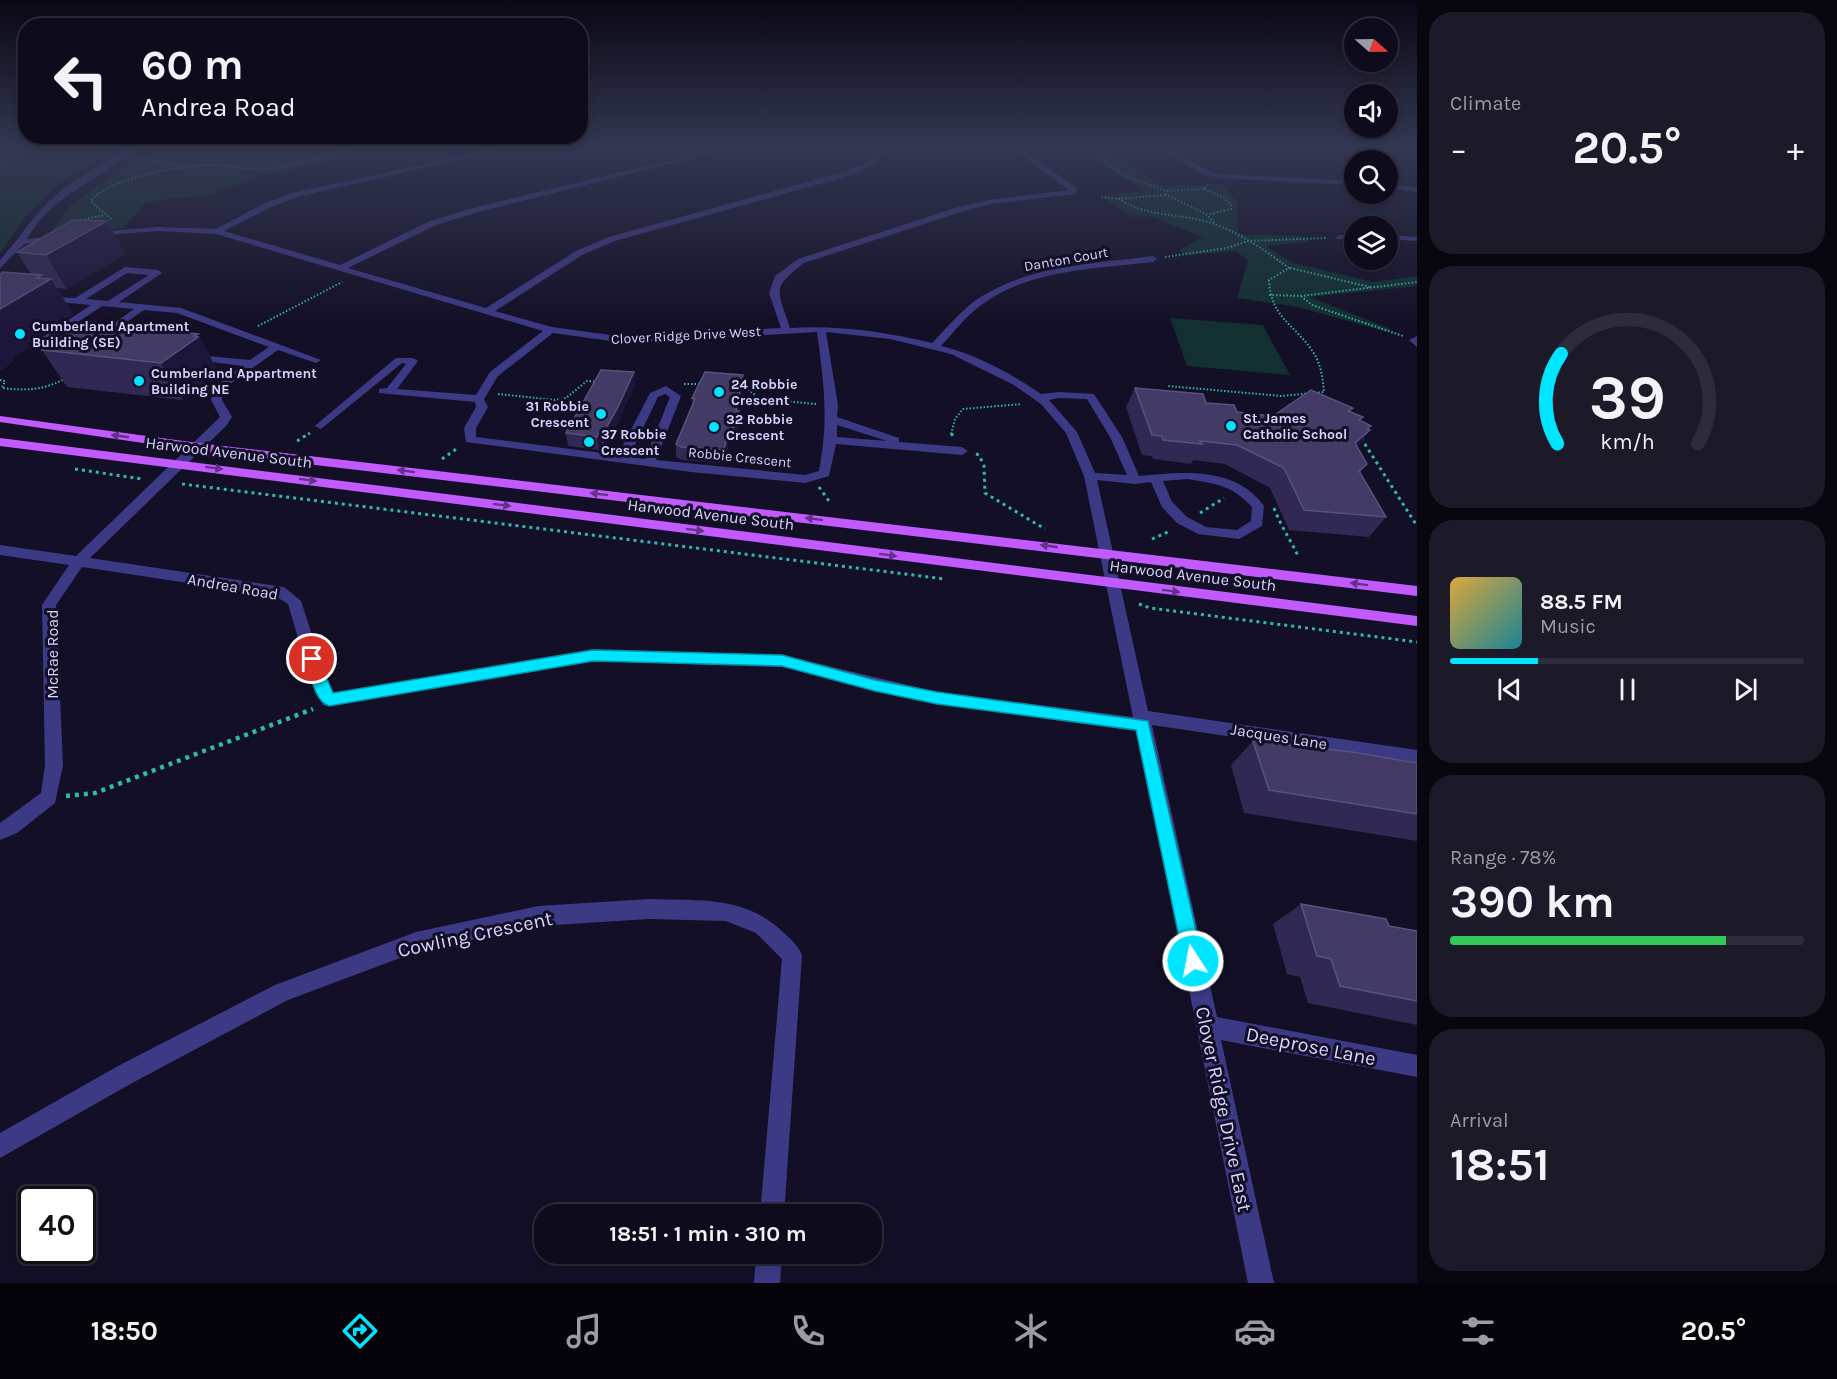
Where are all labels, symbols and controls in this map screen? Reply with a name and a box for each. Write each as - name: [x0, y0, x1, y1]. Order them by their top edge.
- north arrow: [1344, 18, 1398, 72]
- map controls: [1344, 18, 1398, 270]
- text: 60 m: [141, 40, 244, 90]
- icon: left: [42, 42, 120, 120]
- button: sound: [1344, 84, 1398, 138]
- text: Andrea Road: [141, 91, 296, 123]
- text: Climate: [1450, 92, 1521, 115]
- text: 20.5°: [1572, 122, 1682, 174]
- text: −: [1450, 130, 1467, 168]
- text: +: [1787, 130, 1804, 168]
- button: search: [1344, 150, 1398, 204]
- button: layers: [1344, 216, 1398, 270]
- street label: Danton Court: [1023, 244, 1109, 275]
- place label: Cumberland Apartment Building (SE): [32, 318, 190, 351]
- street label: Clover Ridge Drive West: [611, 323, 761, 348]
- marker: Cumberland Apartment Building (SE): [13, 327, 27, 341]
- text: 39: [1589, 361, 1665, 434]
- place label: Cumberland Appartment Building NE: [151, 365, 317, 398]
- marker: Cumberland Appartment Building NE: [132, 374, 146, 388]
- place label: 24 Robbie Crescent: [731, 376, 797, 409]
- marker: 24 Robbie Crescent: [712, 385, 726, 399]
- place label: 31 Robbie Crescent: [526, 398, 589, 431]
- marker: 31 Robbie Crescent: [594, 407, 608, 421]
- place label: St. James Catholic School: [1243, 410, 1347, 443]
- place label: 32 Robbie Crescent: [726, 411, 793, 444]
- marker: St. James Catholic School: [1224, 419, 1238, 433]
- marker: 32 Robbie Crescent: [707, 420, 721, 434]
- place label: 37 Robbie Crescent: [601, 426, 666, 459]
- text: km/h: [1600, 430, 1654, 455]
- one-way arrow: [110, 432, 129, 441]
- street label: Harwood Avenue South: [144, 433, 313, 472]
- marker: 37 Robbie Crescent: [582, 435, 596, 449]
- street label: Robbie Crescent: [687, 444, 792, 471]
- one-way arrow: [205, 464, 224, 473]
- one-way arrow: [396, 466, 415, 476]
- one-way arrow: [299, 476, 318, 485]
- one-way arrow: [590, 489, 609, 498]
- street label: Harwood Avenue South: [626, 495, 795, 534]
- one-way arrow: [492, 501, 511, 510]
- one-way arrow: [804, 514, 823, 523]
- one-way arrow: [686, 526, 705, 535]
- one-way arrow: [1040, 541, 1059, 551]
- one-way arrow: [879, 550, 898, 560]
- street label: Harwood Avenue South: [1108, 556, 1277, 595]
- street label: Andrea Road: [186, 569, 280, 604]
- one-way arrow: [1349, 579, 1368, 588]
- one-way arrow: [1162, 586, 1181, 595]
- text: 88.5 FM: [1540, 589, 1623, 615]
- street label: McRae Road: [43, 609, 62, 699]
- text: Music: [1540, 615, 1596, 638]
- pin: [286, 633, 337, 684]
- icon: arrive: [295, 642, 328, 675]
- icon: previous: [1493, 673, 1526, 706]
- icon: pause: [1611, 673, 1644, 706]
- icon: next: [1729, 673, 1762, 706]
- street label: Jacques Lane: [1229, 720, 1328, 753]
- text: Range · 78%: [1450, 846, 1556, 869]
- text: 390 km: [1450, 876, 1615, 928]
- street label: Cowling Crescent: [396, 907, 555, 962]
- position arrow: [1161, 929, 1225, 993]
- street label: Clover Ridge Drive East: [1191, 1004, 1257, 1214]
- street label: Deeprose Lane: [1244, 1023, 1378, 1070]
- text: Arrival: [1450, 1109, 1509, 1132]
- text: 18:51: [1450, 1139, 1550, 1191]
- speed limit sign: 40: [18, 1186, 96, 1264]
- text: 18:51 · 1 min · 310 m: [609, 1221, 807, 1247]
- icon: directions: [339, 1310, 381, 1352]
- icon: music: [563, 1310, 605, 1352]
- icon: phone: [787, 1310, 829, 1352]
- icon: climate: [1010, 1310, 1052, 1352]
- icon: car: [1234, 1310, 1276, 1352]
- icon: filters: [1457, 1310, 1499, 1352]
- text: 18:50: [91, 1315, 158, 1347]
- text: 20.5°: [1681, 1315, 1746, 1347]

